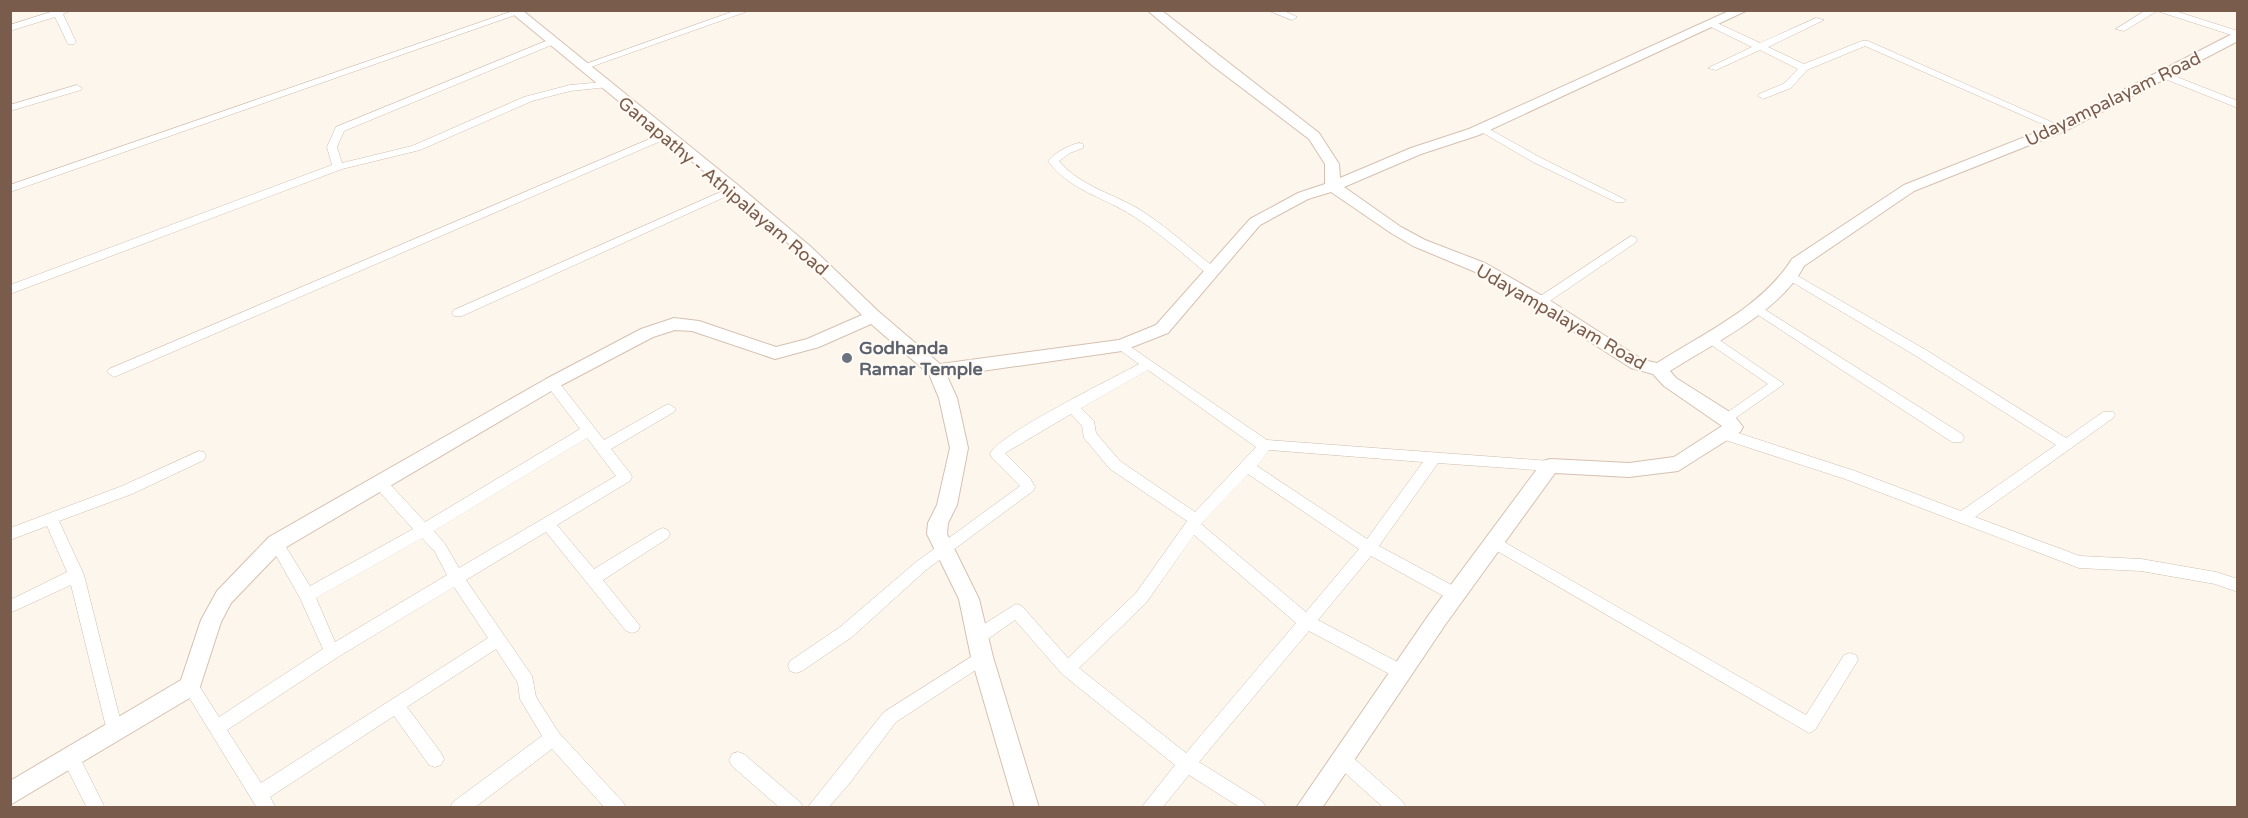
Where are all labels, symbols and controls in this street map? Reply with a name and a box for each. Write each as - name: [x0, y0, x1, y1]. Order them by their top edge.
- street label: Udayampalayam Road: [2022, 47, 2204, 151]
- street label: Ganapathy - Athipalayam Road: [613, 92, 833, 280]
- street label: Udayampalayam Road: [1472, 259, 1650, 375]
- place label: Godhanda Ramar Temple: [859, 337, 983, 380]
- marker: Godhanda Ramar Temple: [840, 351, 854, 365]

